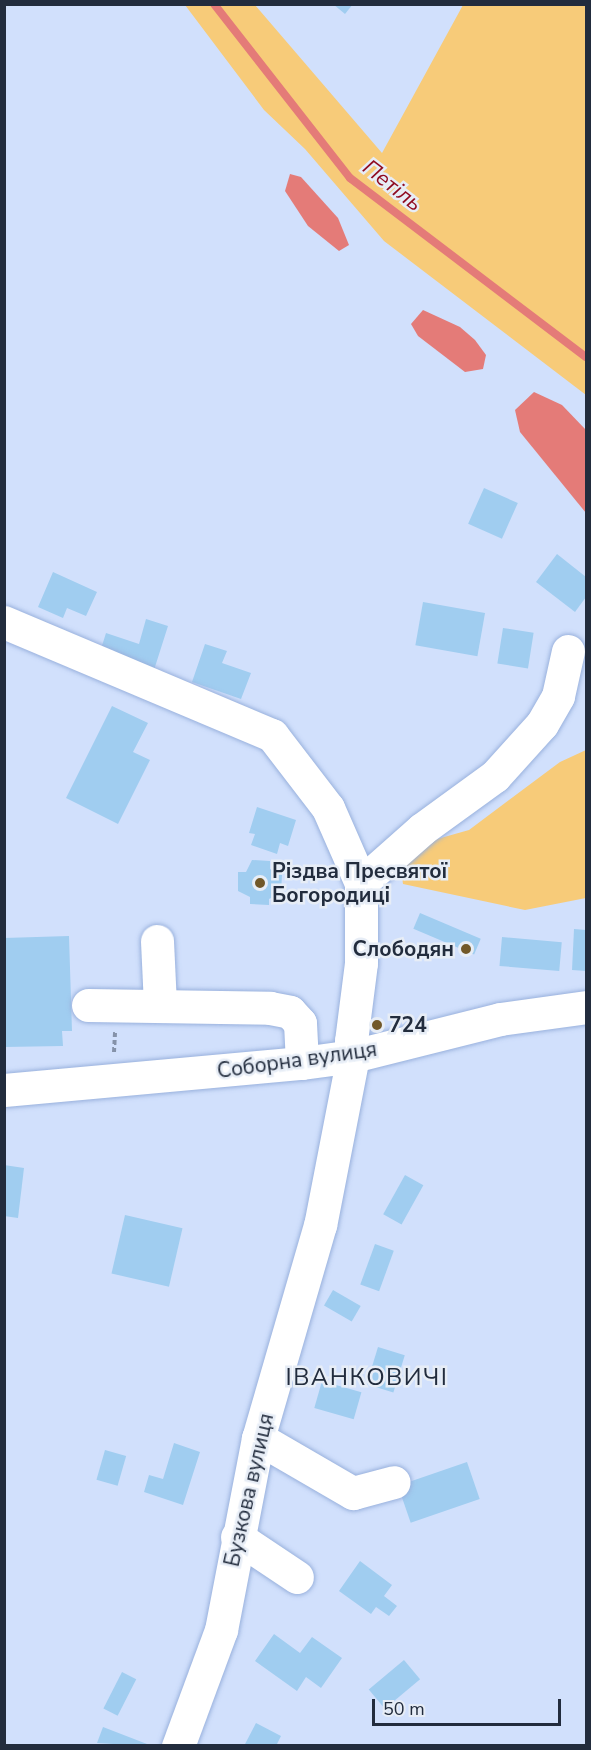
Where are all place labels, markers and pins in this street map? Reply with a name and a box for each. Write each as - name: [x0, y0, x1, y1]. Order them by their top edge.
- place label: Різдва Пресвятої Богородиці: [272, 858, 447, 908]
- marker: Різдва Пресвятої Богородиці: [253, 876, 267, 890]
- place label: Слободян: [353, 936, 454, 962]
- marker: Слободян: [459, 942, 473, 956]
- place label: 724: [389, 1012, 427, 1038]
- marker: 724: [370, 1018, 384, 1032]

